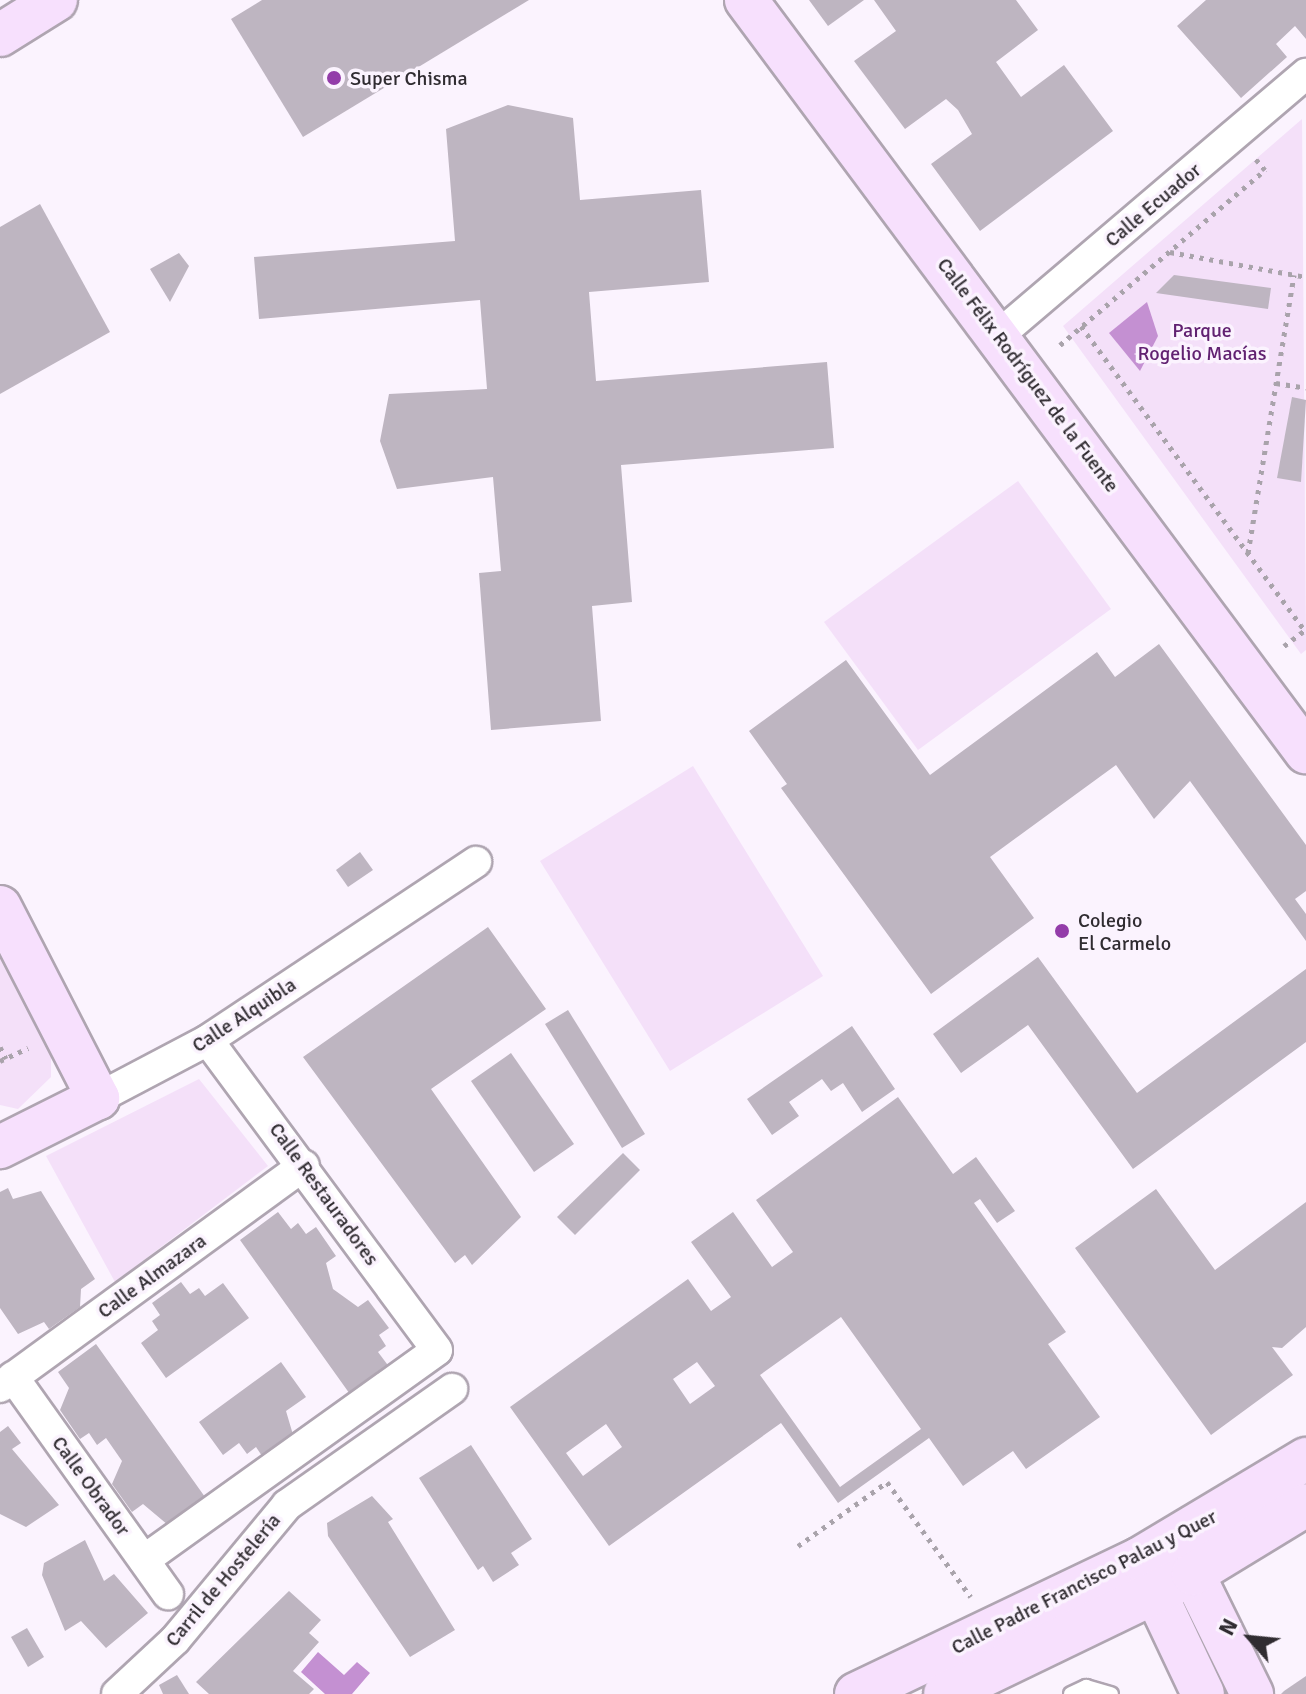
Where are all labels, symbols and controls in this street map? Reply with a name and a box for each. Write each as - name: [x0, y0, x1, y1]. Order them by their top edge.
- place label: Super Chisma: [350, 66, 468, 90]
- marker: Super Chisma: [325, 69, 343, 87]
- street label: Calle Ecuador: [1100, 158, 1206, 252]
- street label: Calle Félix Rodríguez de la Fuente: [932, 253, 1124, 497]
- park label: Parque Rogelio Macías: [1138, 318, 1266, 365]
- place label: Colegio El Carmelo: [1078, 908, 1171, 955]
- marker: Colegio El Carmelo: [1053, 922, 1071, 940]
- street label: Calle Alquibla: [188, 973, 300, 1057]
- street label: Calle Restauradores: [264, 1118, 384, 1270]
- street label: Calle Almazara: [93, 1229, 211, 1323]
- street label: Calle Obrador: [47, 1432, 135, 1540]
- street label: Calle Padre Francisco Palau y Quer: [947, 1504, 1221, 1660]
- street label: Carril de Hostelería: [160, 1509, 286, 1651]
- north arrow: [1210, 1598, 1290, 1678]
- text: N: [1213, 1614, 1244, 1640]

